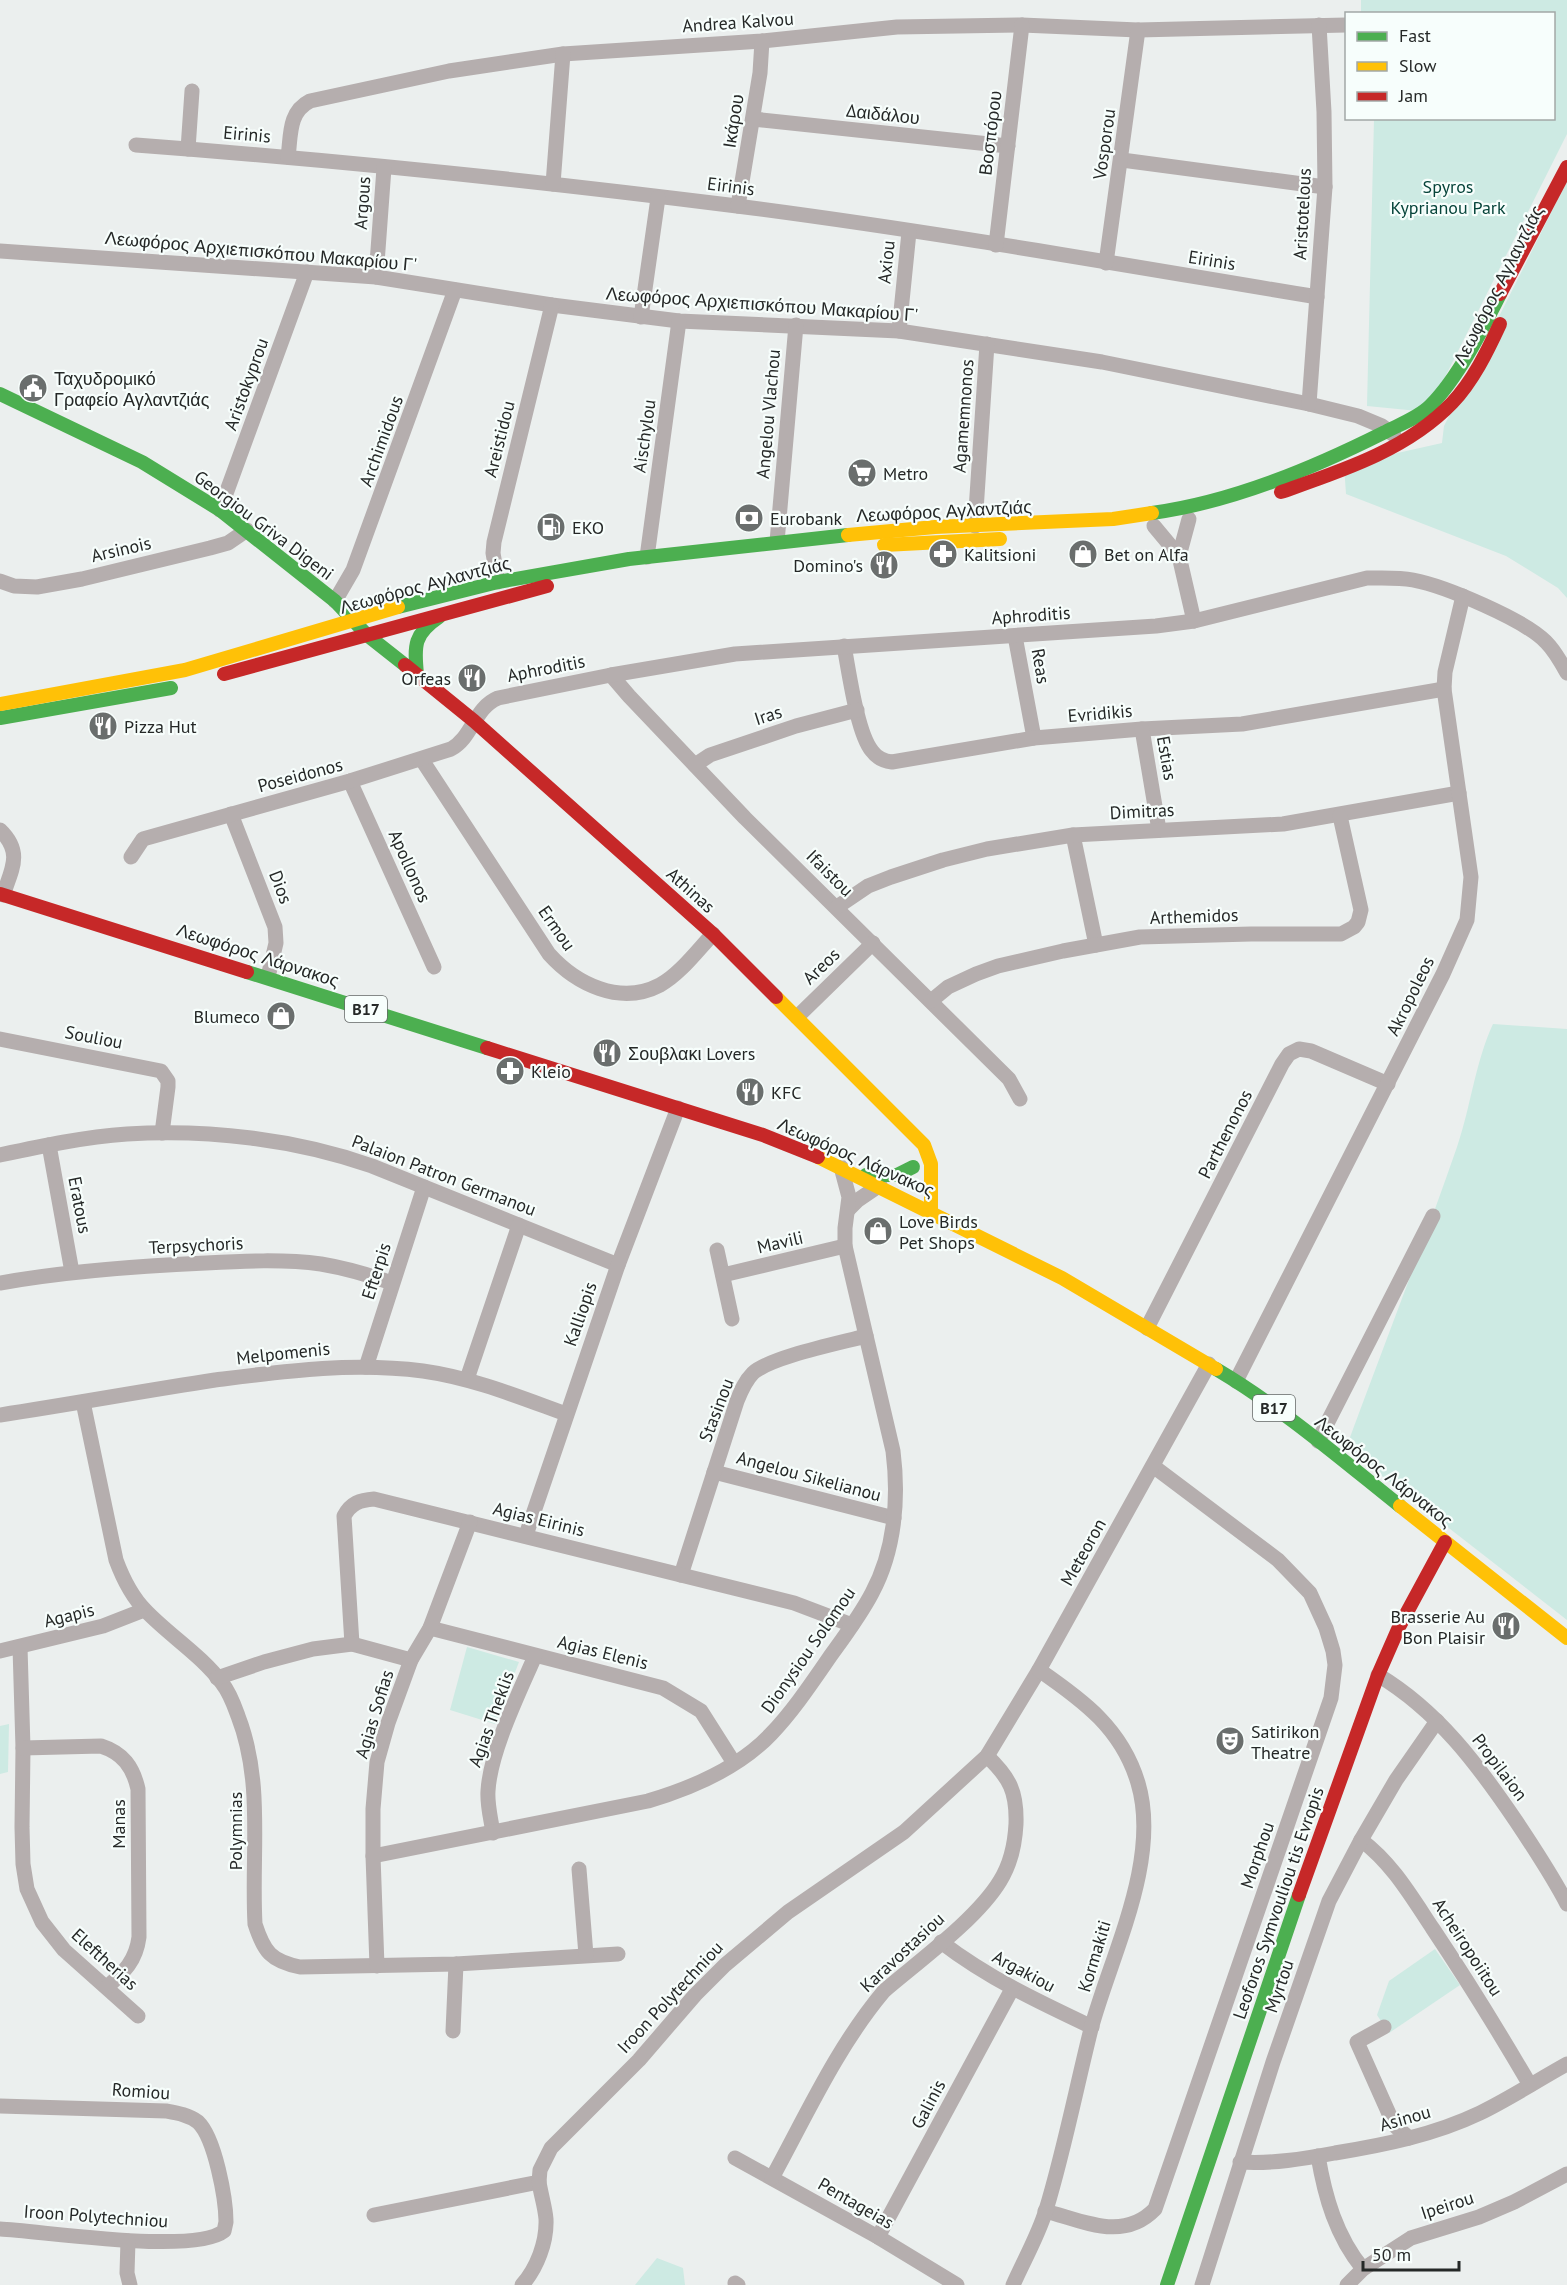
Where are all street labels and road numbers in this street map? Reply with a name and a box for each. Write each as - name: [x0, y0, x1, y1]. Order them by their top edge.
- street label: Andrea Kalvou: [682, 7, 794, 37]
- street label: Βοσπόρου: [973, 89, 1007, 177]
- street label: Ικάρου: [717, 92, 749, 150]
- street label: Δαιδάλου: [845, 99, 921, 129]
- street label: Vosporou: [1088, 107, 1120, 182]
- street label: Eirinis: [222, 120, 272, 148]
- street label: Aristotelous: [1288, 168, 1316, 260]
- street label: Eirinis: [706, 172, 756, 200]
- street label: Argous: [349, 176, 375, 230]
- street label: Λεωφόρος Αγλαντζιάς: [1448, 201, 1548, 369]
- street label: Λεωφόρος Αρχιεπισκόπου Μακαρίου Γ': [104, 226, 418, 276]
- street label: Axiou: [872, 239, 900, 285]
- street label: Eirinis: [1187, 245, 1237, 275]
- street label: Λεωφόρος Αρχιεπισκόπου Μακαρίου Γ': [605, 282, 919, 326]
- street label: Aristokyprou: [219, 335, 273, 433]
- street label: Angelou Vlachou: [751, 348, 785, 480]
- street label: Agamemnonos: [948, 358, 978, 474]
- street label: Archimidous: [354, 392, 408, 490]
- street label: Areistidou: [478, 398, 520, 480]
- street label: Aischylou: [627, 398, 661, 474]
- street label: Georgiou Griva Digeni: [190, 465, 338, 585]
- street label: Λεωφόρος Αγλαντζιάς: [856, 495, 1033, 527]
- street label: Arsinois: [89, 531, 153, 567]
- street label: Λεωφόρος Αγλαντζιάς: [337, 551, 513, 619]
- street label: Aphroditis: [991, 601, 1071, 629]
- street label: Reas: [1027, 647, 1055, 685]
- street label: Aphroditis: [505, 649, 587, 687]
- street label: Evridikis: [1067, 699, 1133, 727]
- street label: Iras: [751, 700, 785, 730]
- street label: Estias: [1152, 734, 1182, 782]
- street label: Poseidonos: [255, 753, 345, 797]
- street label: Dimitras: [1109, 798, 1175, 824]
- street label: Apollonos: [384, 826, 436, 906]
- street label: Ifaistou: [802, 845, 858, 901]
- street label: Athinas: [662, 862, 720, 918]
- street label: Dios: [264, 867, 298, 907]
- street label: Ermou: [533, 901, 581, 955]
- street label: Arthemidos: [1149, 903, 1239, 929]
- street label: Λεωφόρος Λάρνακος: [174, 918, 342, 992]
- street label: Areos: [798, 943, 844, 989]
- street label: Akropoleos: [1381, 952, 1439, 1040]
- road number: B17: [345, 996, 387, 1022]
- street label: Souliou: [63, 1020, 125, 1054]
- street label: Parthenonos: [1193, 1086, 1257, 1182]
- street label: Λεωφόρος Λάρνακος: [774, 1112, 938, 1202]
- street label: Palaion Patron Germanou: [349, 1129, 539, 1221]
- street label: Eratous: [63, 1175, 97, 1235]
- street label: Mavili: [755, 1226, 805, 1258]
- street label: Terpsychoris: [148, 1231, 244, 1259]
- street label: Efterpis: [356, 1240, 396, 1302]
- street label: Kalliopis: [558, 1279, 602, 1349]
- street label: Melpomenis: [235, 1337, 331, 1369]
- street label: Stasinou: [693, 1375, 739, 1445]
- road number: B17: [1253, 1395, 1295, 1421]
- street label: Λεωφόρος Λάρνακος: [1310, 1410, 1458, 1532]
- street label: Angelou Sikelianou: [734, 1446, 884, 1506]
- street label: Agias Eirinis: [491, 1496, 587, 1542]
- street label: Meteoron: [1055, 1514, 1111, 1590]
- street label: Dionysiou Solomou: [756, 1582, 860, 1718]
- street label: Agapis: [41, 1598, 97, 1632]
- street label: Agias Elenis: [555, 1630, 651, 1674]
- street label: Agias Sofias: [350, 1667, 398, 1761]
- street label: Agias Theklis: [463, 1668, 519, 1770]
- street label: Propilaion: [1467, 1729, 1533, 1805]
- street label: Leoforos Symvouliou tis Evropis: [1227, 1784, 1329, 2022]
- street label: Polymnias: [224, 1792, 247, 1870]
- street label: Manas: [107, 1799, 130, 1849]
- street label: Morphou: [1235, 1819, 1279, 1891]
- street label: Acheiropoiitou: [1428, 1894, 1508, 2000]
- street label: Karavostasiou: [855, 1907, 949, 1997]
- street label: Kormakiti: [1072, 1917, 1116, 1995]
- street label: Eleftherias: [67, 1923, 143, 1995]
- street label: Iroon Polytechniou: [612, 1936, 728, 2058]
- street label: Argakiou: [989, 1945, 1059, 1997]
- street label: Myrtou: [1259, 1956, 1299, 2016]
- street label: Galinis: [906, 2076, 950, 2132]
- street label: Romiou: [111, 2077, 171, 2105]
- street label: Asinou: [1377, 2100, 1433, 2136]
- street label: Pentageias: [814, 2172, 898, 2234]
- street label: Ipeirou: [1418, 2186, 1476, 2224]
- street label: Iroon Polytechniou: [23, 2199, 169, 2233]

